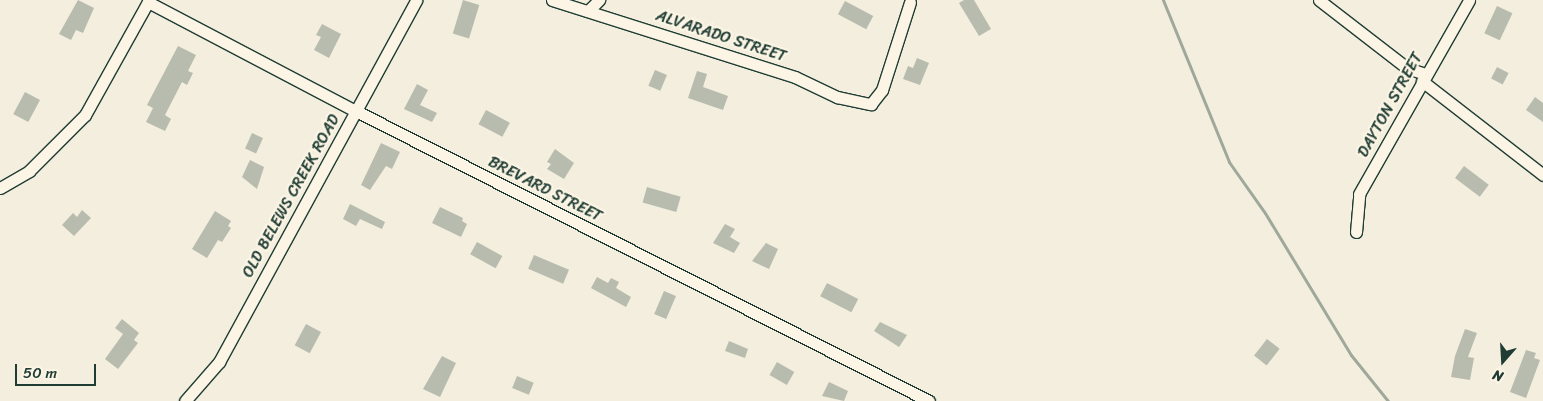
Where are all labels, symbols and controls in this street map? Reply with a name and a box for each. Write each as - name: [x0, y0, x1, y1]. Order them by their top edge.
- street label: ALVARADO STREET: [653, 6, 789, 66]
- street label: DAYTON STREET: [1353, 49, 1427, 161]
- street label: OLD BELEWS CREEK ROAD: [238, 111, 344, 281]
- street label: BREVARD STREET: [484, 152, 606, 226]
- north arrow: [1478, 336, 1528, 386]
- scale bar: [18, 354, 99, 386]
- text: 50 m: [23, 360, 57, 386]
- text: N: [1489, 362, 1507, 389]

